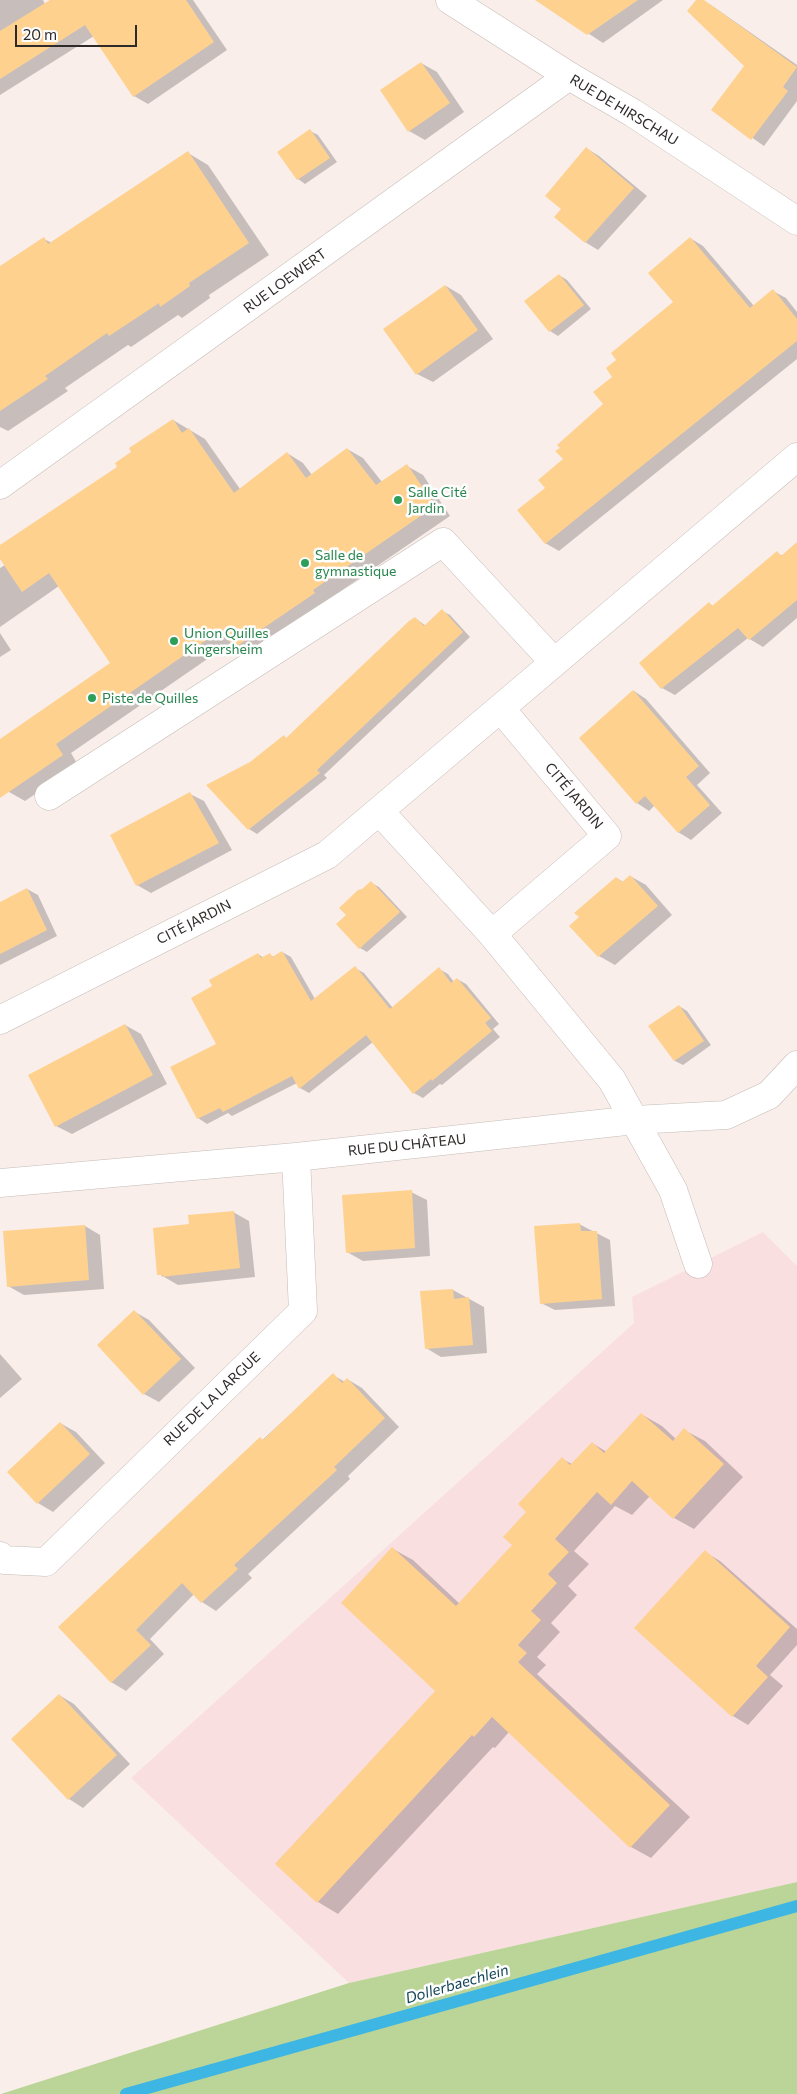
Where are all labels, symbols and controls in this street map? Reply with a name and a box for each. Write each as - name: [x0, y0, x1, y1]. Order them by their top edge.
- scale bar: [18, 15, 140, 47]
- text: 20 m: [23, 25, 57, 43]
- street label: RUE DE HIRSCHAU: [567, 71, 681, 149]
- street label: RUE LOEWERT: [240, 245, 330, 317]
- place label: Salle Cité Jardin: [408, 484, 467, 516]
- marker: Salle Cité Jardin: [392, 494, 404, 506]
- place label: Salle de gymnastique: [315, 547, 396, 580]
- marker: Salle de gymnastique: [299, 557, 311, 569]
- place label: Union Quilles Kingersheim: [184, 625, 269, 658]
- marker: Union Quilles Kingersheim: [168, 635, 180, 647]
- place label: Piste de Quilles: [102, 690, 198, 706]
- marker: Piste de Quilles: [86, 692, 98, 704]
- street label: CITÉ JARDIN: [541, 759, 607, 833]
- street label: CITÉ JARDIN: [154, 896, 234, 948]
- street label: RUE DU CHÂTEAU: [347, 1130, 467, 1160]
- street label: RUE DE LA LARGUE: [160, 1349, 264, 1449]
- water label: Dollerbaechlein: [403, 1961, 511, 2007]

